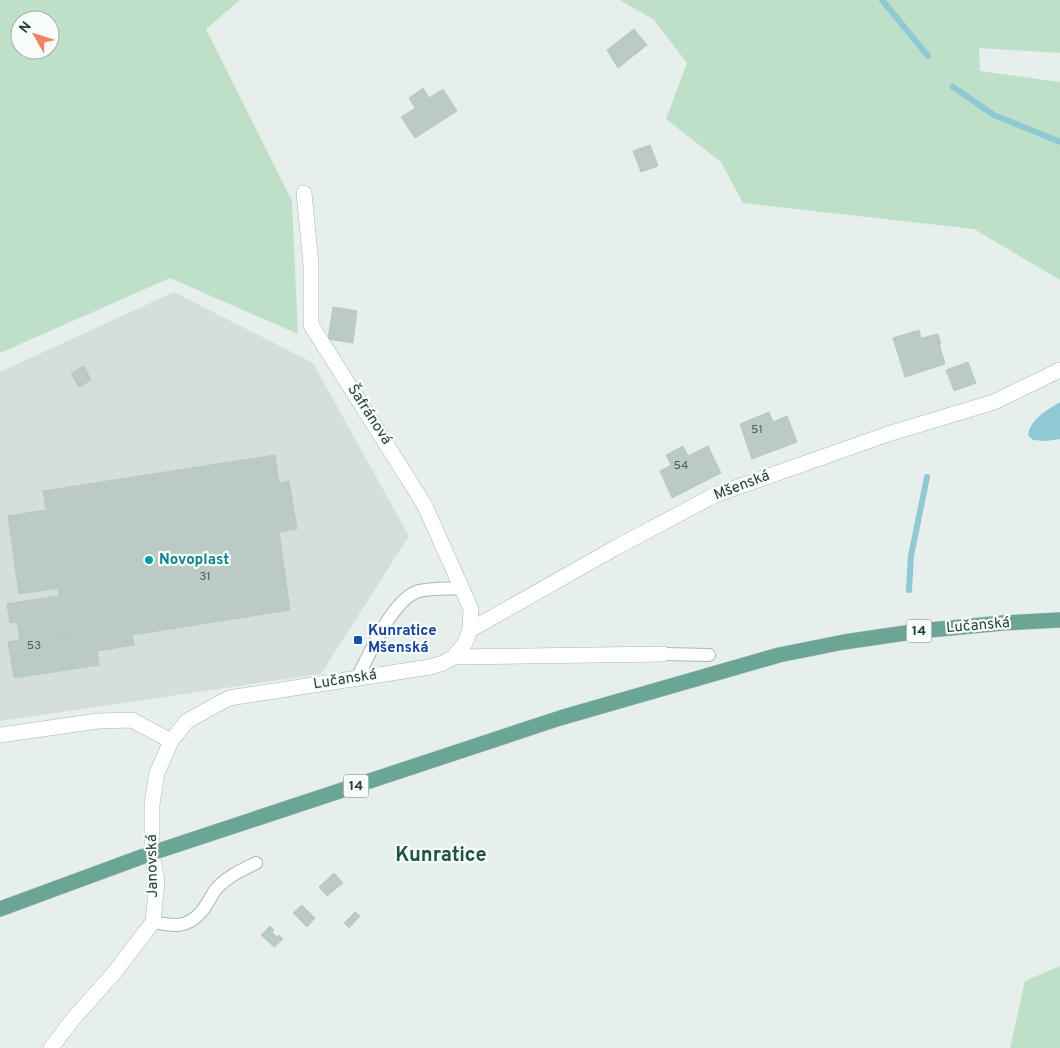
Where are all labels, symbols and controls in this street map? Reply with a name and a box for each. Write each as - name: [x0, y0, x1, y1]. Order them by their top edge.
- north arrow: [10, 10, 60, 60]
- text: N: [16, 19, 36, 37]
- street label: Šafránová: [342, 380, 397, 449]
- house number: 51: [751, 422, 763, 438]
- house number: 54: [673, 458, 689, 474]
- street label: Mšenská: [711, 467, 773, 505]
- place label: Novoplast: [159, 551, 229, 570]
- marker: Novoplast: [143, 554, 155, 566]
- house number: 31: [199, 569, 211, 585]
- street label: Lučanská: [945, 614, 1011, 638]
- road number: 14: [906, 620, 932, 642]
- place label: Kunratice Mšenská: [368, 622, 437, 658]
- marker: Kunratice Mšenská: [352, 634, 364, 646]
- house number: 53: [27, 638, 41, 654]
- street label: Lučanská: [312, 666, 378, 694]
- road number: 14: [344, 774, 368, 798]
- street label: Janovská: [143, 834, 163, 898]
- district label: Kunratice: [395, 843, 487, 869]

